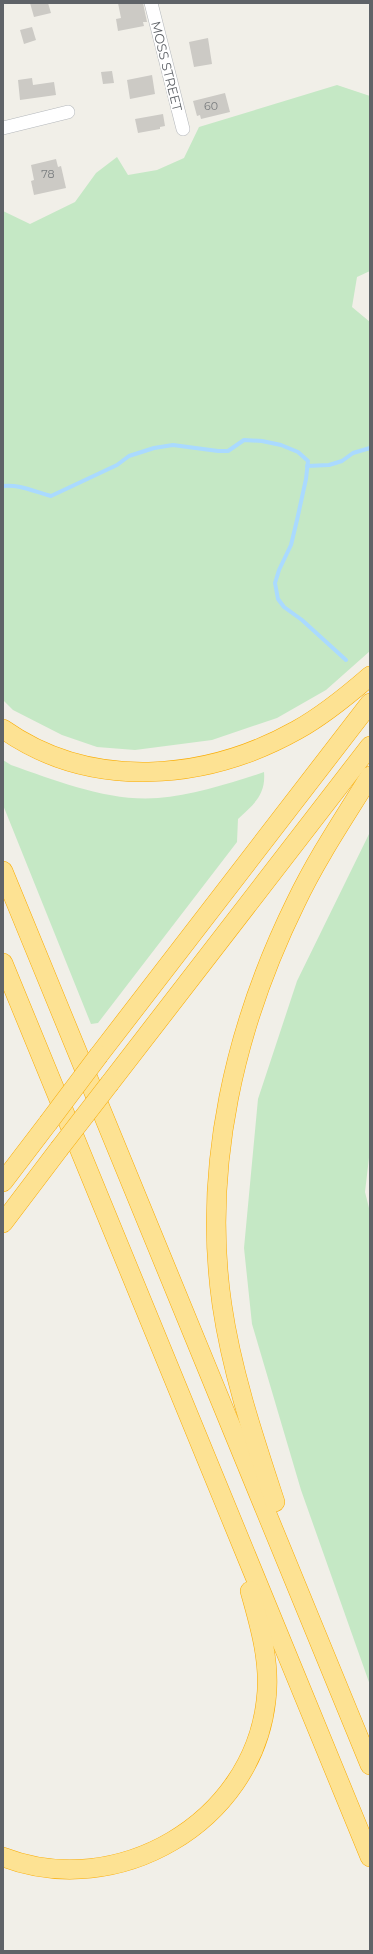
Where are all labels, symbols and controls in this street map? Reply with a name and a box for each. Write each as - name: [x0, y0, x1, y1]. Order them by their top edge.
- street label: MOSS STREET: [148, 19, 186, 113]
- house number: 60: [204, 99, 218, 113]
- house number: 78: [41, 167, 55, 181]

